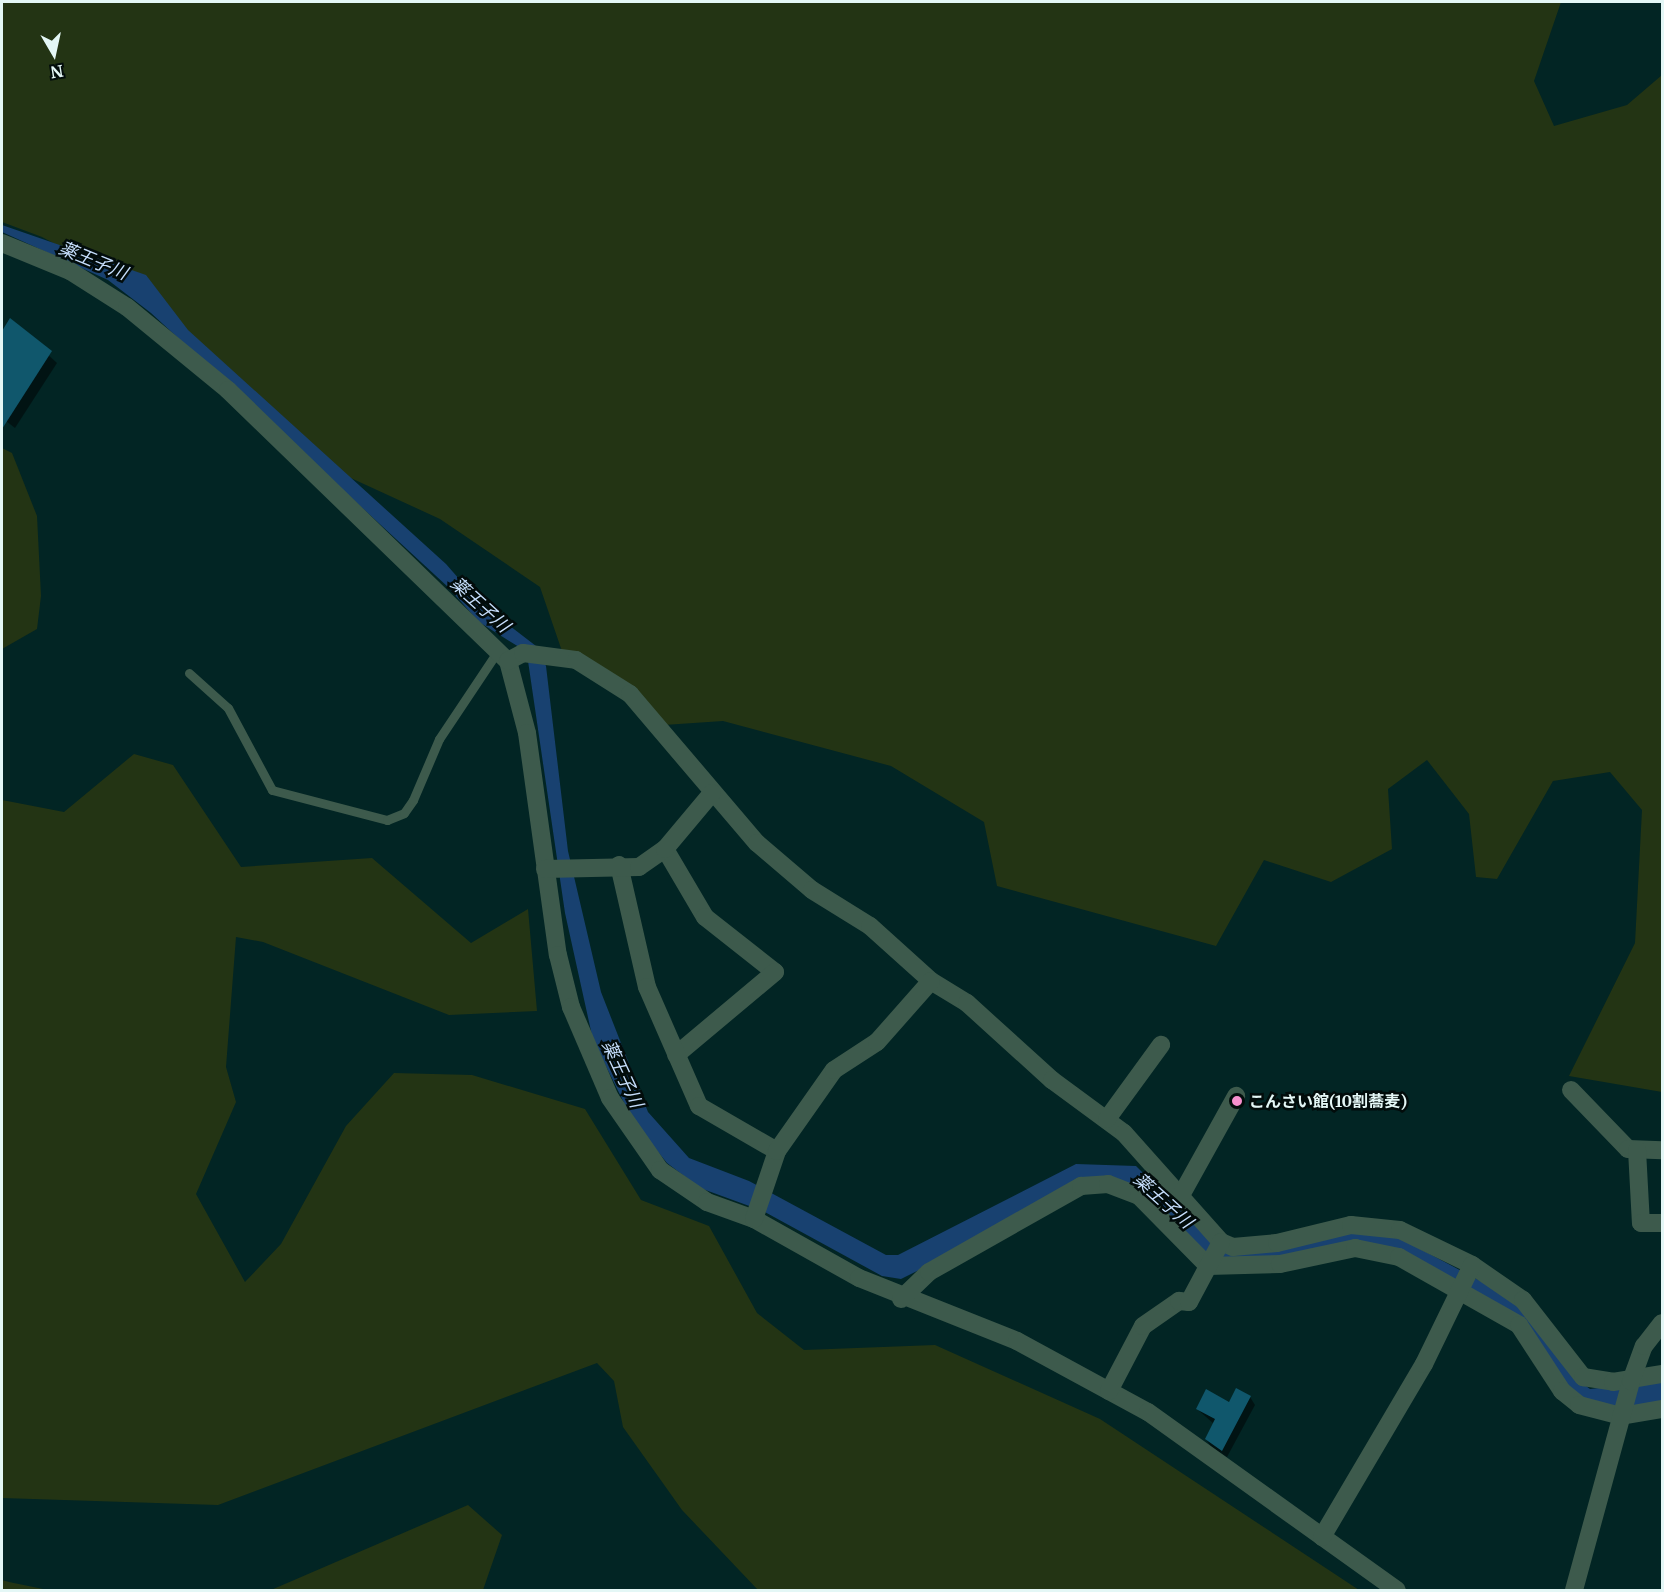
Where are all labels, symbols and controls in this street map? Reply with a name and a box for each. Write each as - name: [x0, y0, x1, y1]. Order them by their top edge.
- north arrow: [24, 24, 84, 84]
- text: N: [49, 61, 65, 83]
- water label: 薬王子川: [56, 238, 130, 284]
- water label: 薬王子川: [446, 573, 514, 637]
- water label: 薬王子川: [597, 1037, 647, 1111]
- place label: こんさい館(10割蕎麦): [1249, 1091, 1407, 1111]
- marker: こんさい館(10割蕎麦): [1230, 1094, 1244, 1108]
- water label: 薬王子川: [1129, 1169, 1197, 1233]

